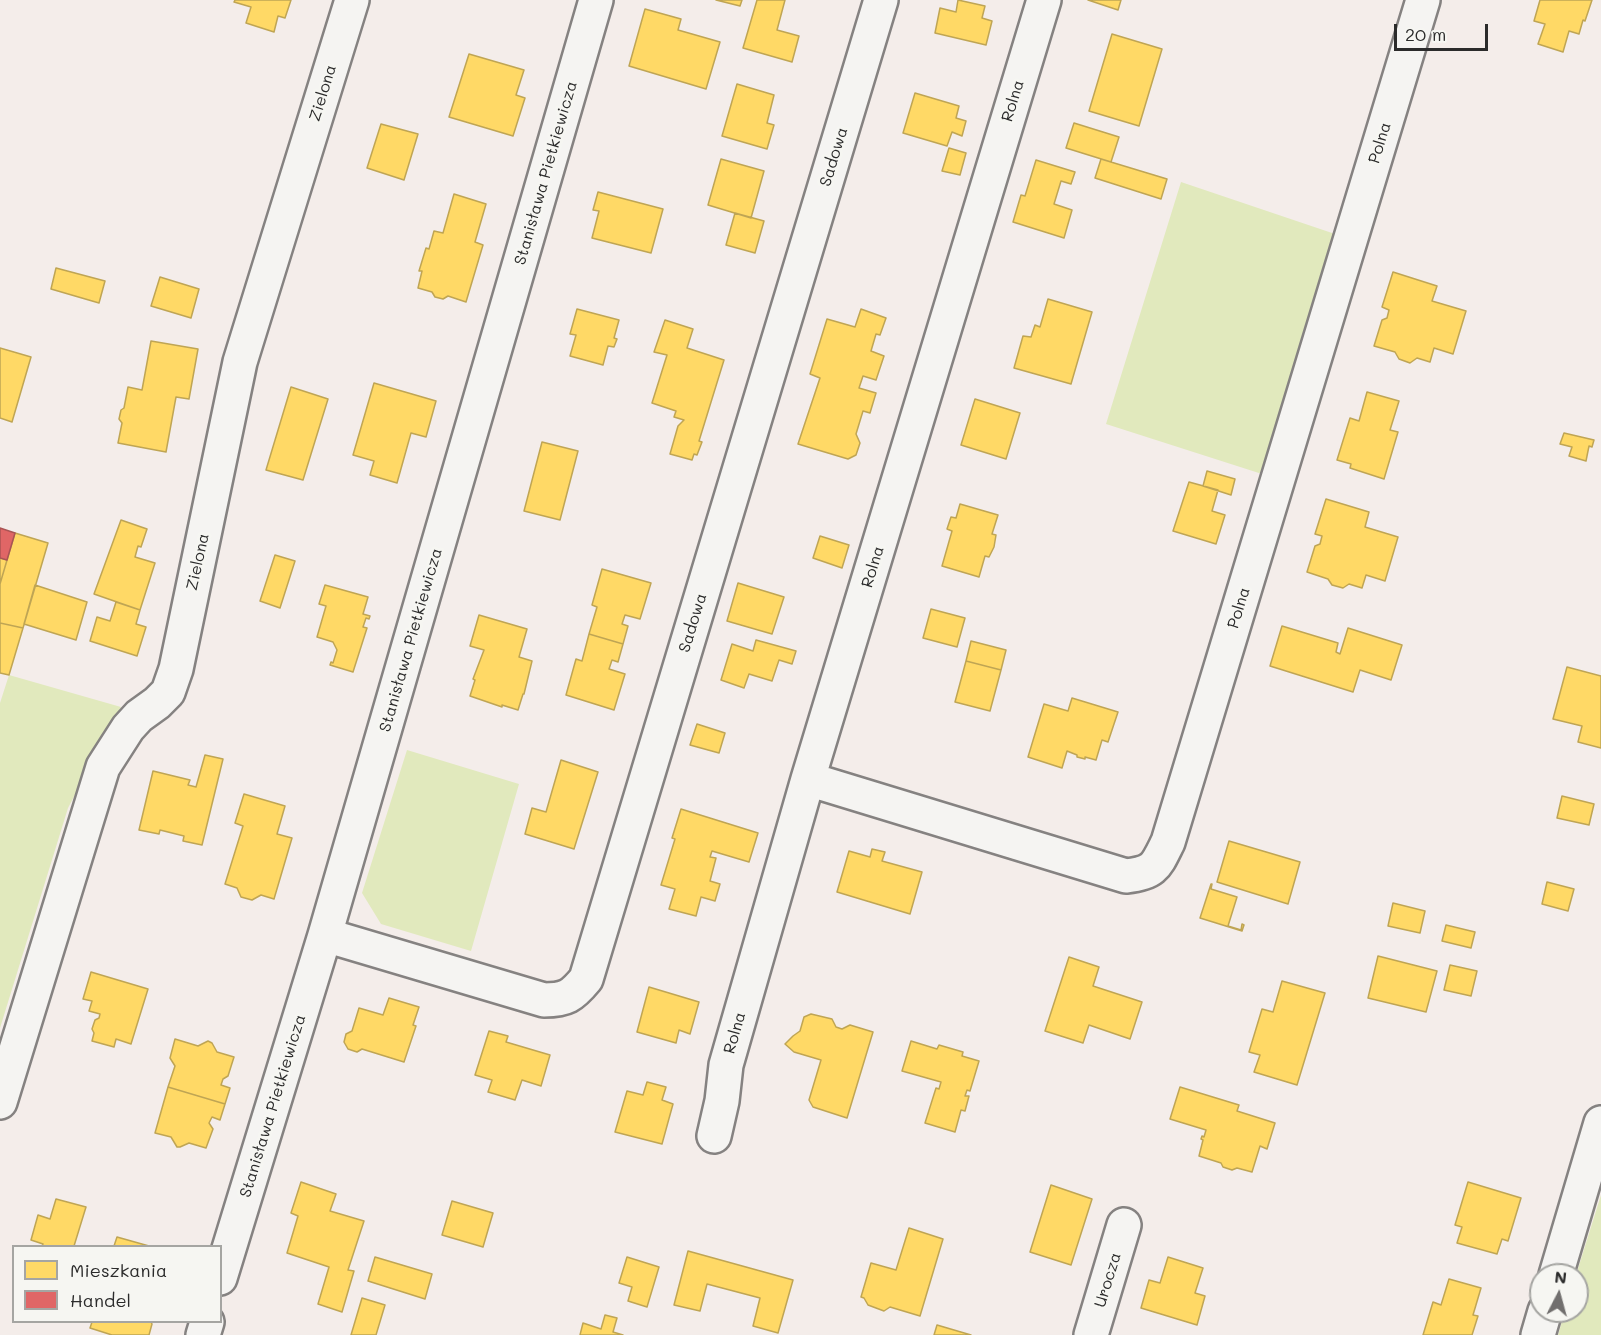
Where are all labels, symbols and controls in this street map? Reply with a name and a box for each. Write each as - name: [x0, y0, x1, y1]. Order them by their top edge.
- scale bar: [1397, 12, 1492, 50]
- text: 20 m: [1405, 22, 1446, 46]
- street label: Zielona: [305, 63, 341, 123]
- street label: Rolna: [998, 78, 1028, 124]
- street label: Stanisława Pietkiewicza: [511, 79, 581, 267]
- street label: Polna: [1365, 120, 1395, 166]
- street label: Sadowa: [816, 125, 852, 189]
- street label: Zielona: [183, 532, 213, 592]
- street label: Rolna: [858, 544, 888, 590]
- street label: Stanisława Pietkiewicza: [376, 546, 446, 734]
- street label: Polna: [1224, 585, 1254, 631]
- street label: Sadowa: [675, 591, 711, 655]
- street label: Rolna: [720, 1010, 750, 1056]
- street label: Stanisława Pietkiewicza: [236, 1012, 310, 1200]
- legend: [12, 1245, 222, 1323]
- street label: Urocza: [1091, 1250, 1125, 1310]
- text: Mieszkania: [70, 1258, 167, 1282]
- north arrow: [1529, 1263, 1589, 1323]
- text: N: [1554, 1266, 1568, 1288]
- text: Handel: [70, 1288, 131, 1312]

